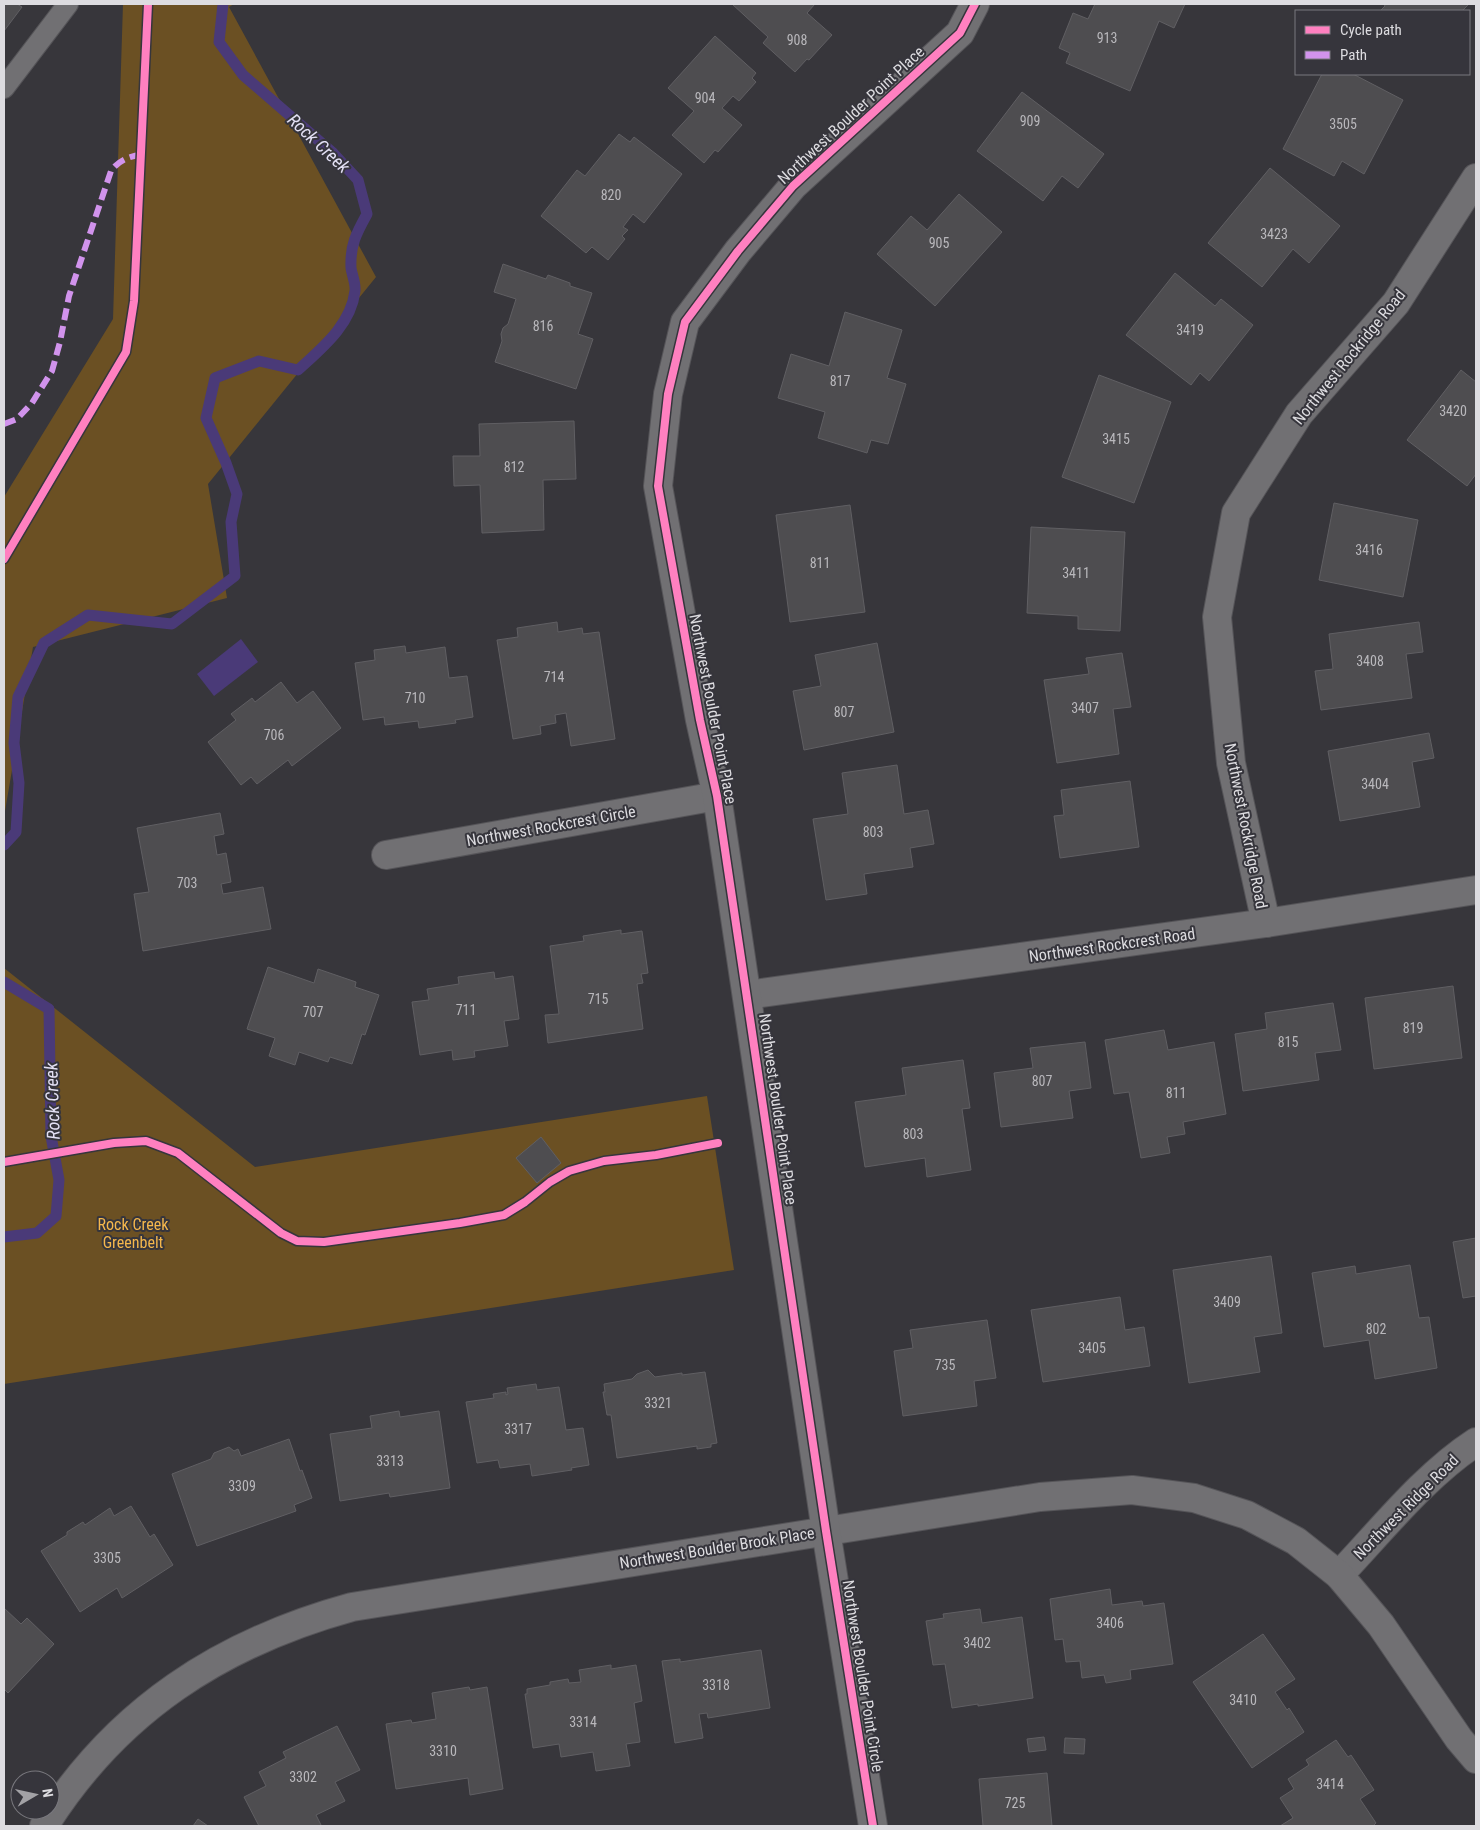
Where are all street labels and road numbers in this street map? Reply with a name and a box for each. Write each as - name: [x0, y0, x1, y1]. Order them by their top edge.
- street label: Northwest Boulder Point Place: [774, 42, 928, 188]
- street label: Northwest Rockridge Road: [1289, 286, 1409, 428]
- street label: Northwest Boulder Point Place: [685, 612, 741, 806]
- street label: Northwest Rockridge Road: [1221, 742, 1271, 910]
- street label: Northwest Rockcrest Circle: [465, 802, 637, 850]
- street label: Northwest Rockcrest Road: [1028, 924, 1196, 966]
- street label: Northwest Boulder Point Place: [755, 1012, 801, 1206]
- street label: Northwest Ridge Road: [1350, 1451, 1462, 1563]
- street label: Northwest Boulder Brook Place: [618, 1523, 816, 1573]
- street label: Northwest Boulder Point Circle: [838, 1579, 888, 1773]

